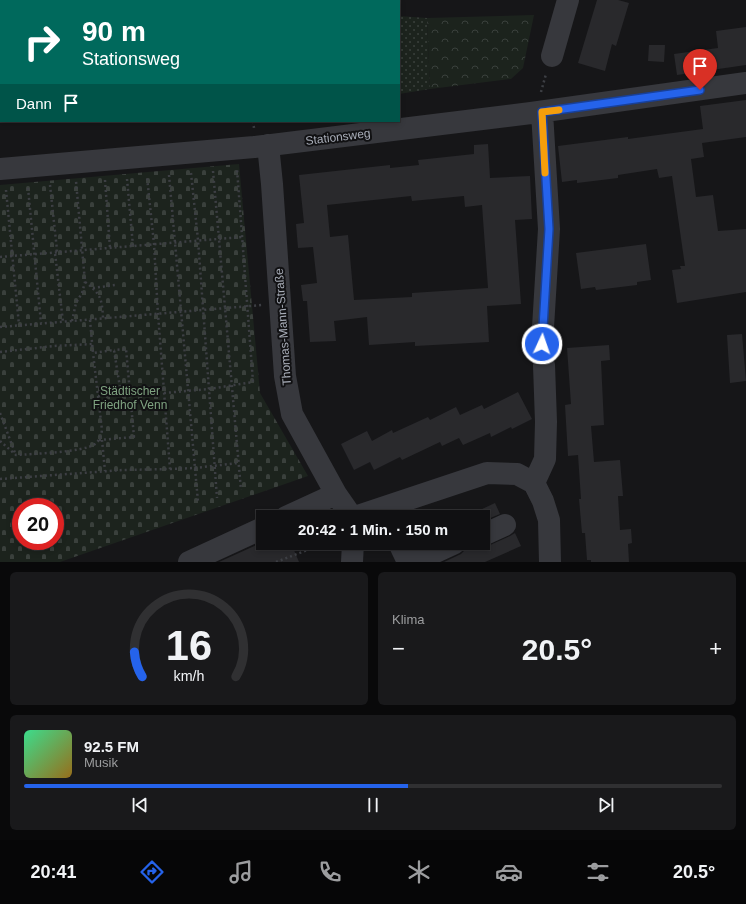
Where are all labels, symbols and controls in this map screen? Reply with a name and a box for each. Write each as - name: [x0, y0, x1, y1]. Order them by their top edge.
- icon: right: [16, 16, 68, 68]
- text: 90 m: [82, 16, 146, 47]
- text: Stationsweg: [82, 49, 180, 69]
- pin: [683, 49, 717, 90]
- icon: arrive: [689, 55, 711, 77]
- icon: arrive: [60, 92, 82, 114]
- text: Dann: [16, 95, 52, 112]
- street label: Stationsweg: [305, 126, 371, 148]
- street label: Thomas-Mann-Straße: [272, 268, 294, 386]
- position arrow: [521, 323, 563, 365]
- park label: Städtischer Friedhof Venn: [93, 384, 167, 412]
- speed limit sign: 20: [12, 498, 64, 550]
- text: 20:42 · 1 Min. · 150 m: [298, 521, 448, 538]
- text: Klima: [392, 612, 425, 627]
- text: 16: [166, 621, 212, 668]
- text: 20.5°: [522, 633, 592, 666]
- text: −: [392, 636, 405, 661]
- text: +: [709, 636, 722, 661]
- text: km/h: [174, 667, 205, 683]
- text: 92.5 FM: [84, 738, 139, 755]
- text: Musik: [84, 755, 118, 770]
- icon: previous: [129, 794, 151, 816]
- icon: pause: [362, 794, 384, 816]
- icon: next: [595, 794, 617, 816]
- icon: directions: [138, 858, 166, 886]
- icon: music: [227, 858, 255, 886]
- icon: phone: [316, 858, 344, 886]
- icon: climate: [405, 858, 433, 886]
- icon: car: [495, 858, 523, 886]
- icon: filters: [584, 858, 612, 886]
- text: 20:41: [31, 862, 77, 882]
- text: 20.5°: [673, 862, 715, 882]

